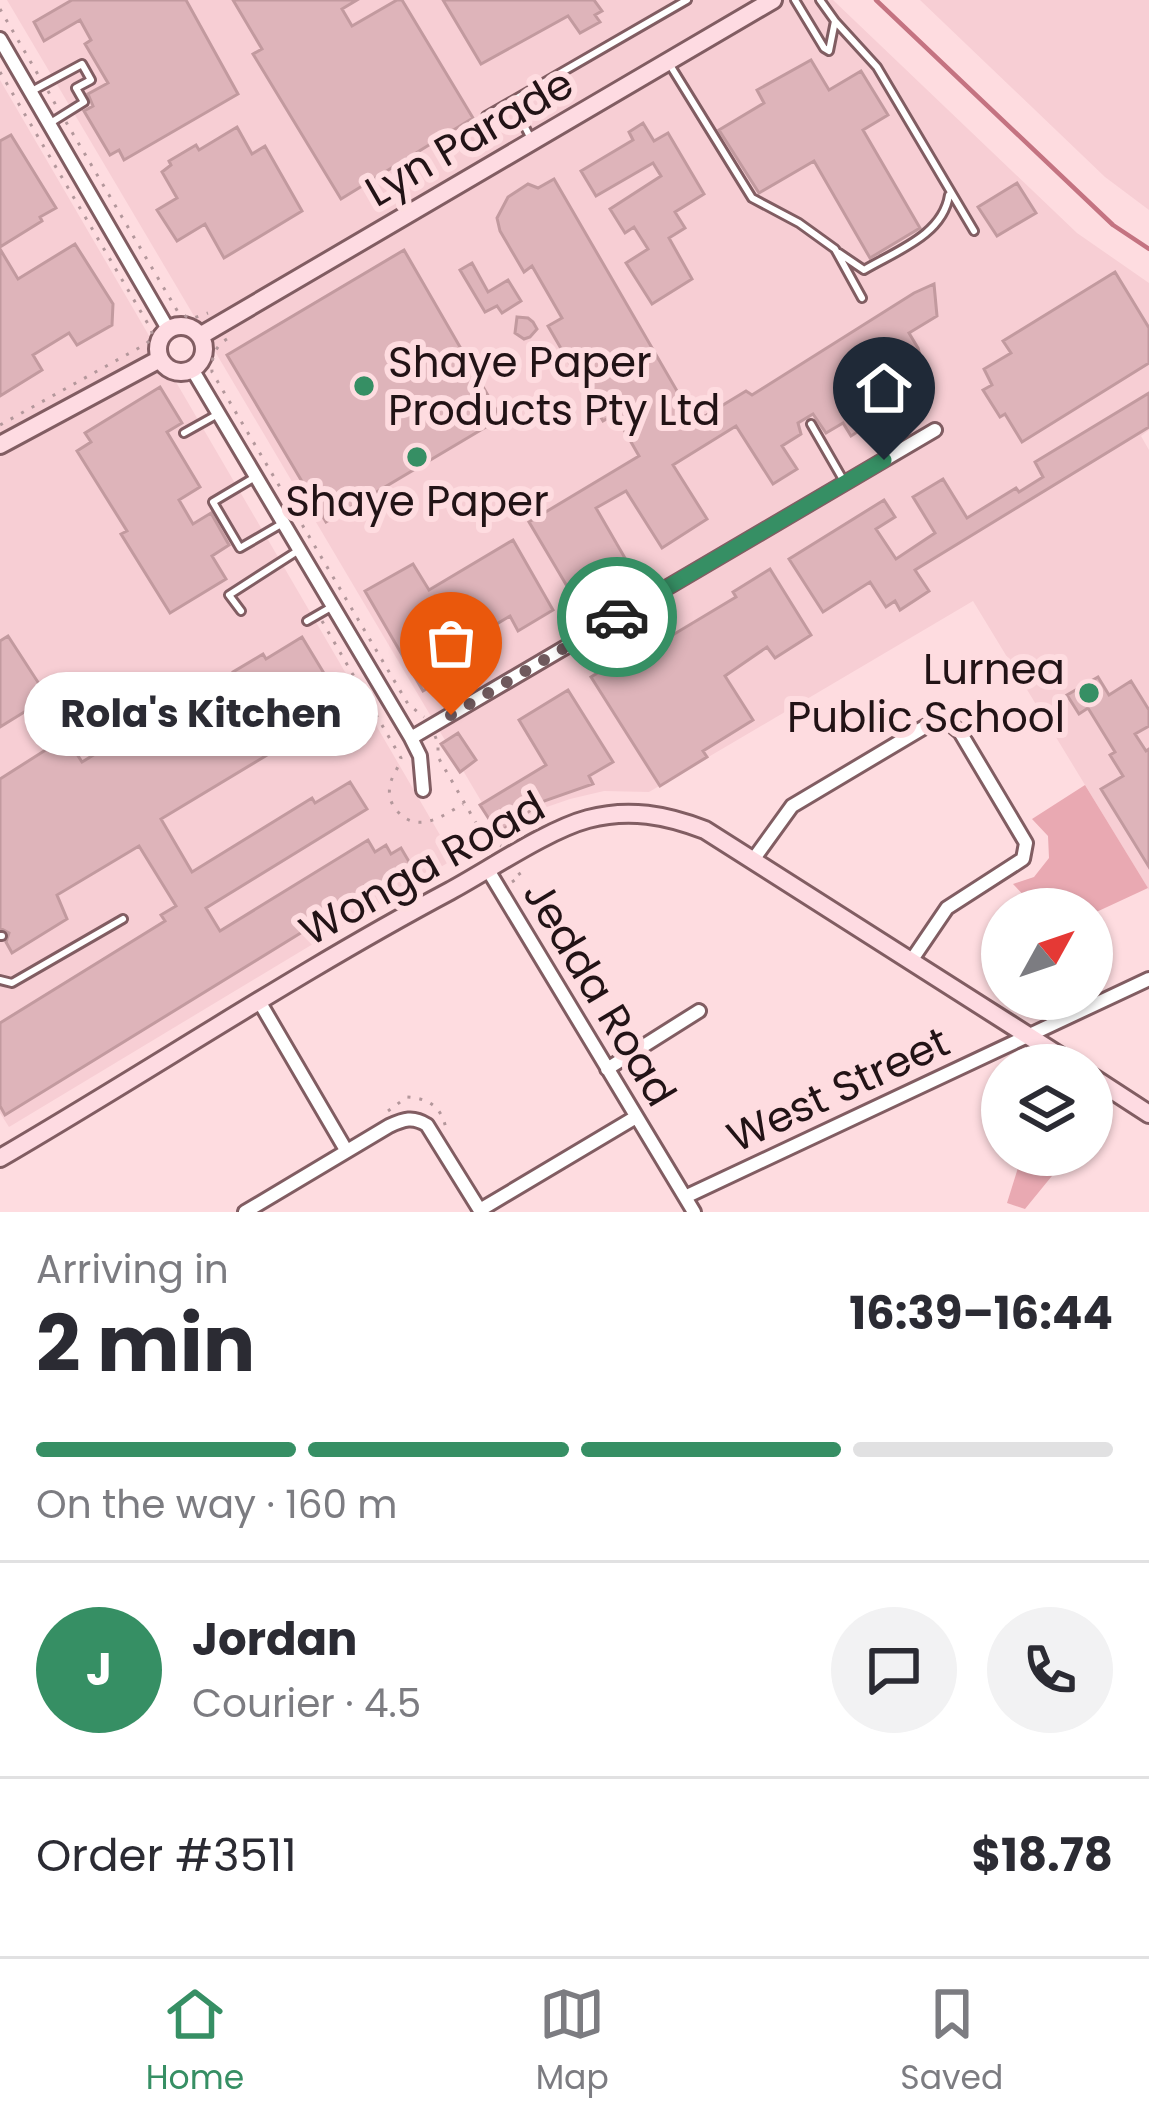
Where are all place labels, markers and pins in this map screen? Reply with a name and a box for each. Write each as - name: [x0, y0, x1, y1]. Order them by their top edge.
- place label: Shaye Paper Products Pty Ltd: [388, 333, 720, 440]
- pin: [833, 337, 935, 460]
- marker: Shaye Paper Products Pty Ltd: [351, 373, 377, 399]
- marker: Shaye Paper: [404, 444, 430, 470]
- place label: Shaye Paper: [285, 472, 549, 531]
- pin: [400, 592, 502, 715]
- place label: Lurnea Public School: [787, 640, 1065, 747]
- callout: Rola's Kitchen: [25, 673, 379, 757]
- marker: Lurnea Public School: [1076, 680, 1102, 706]

